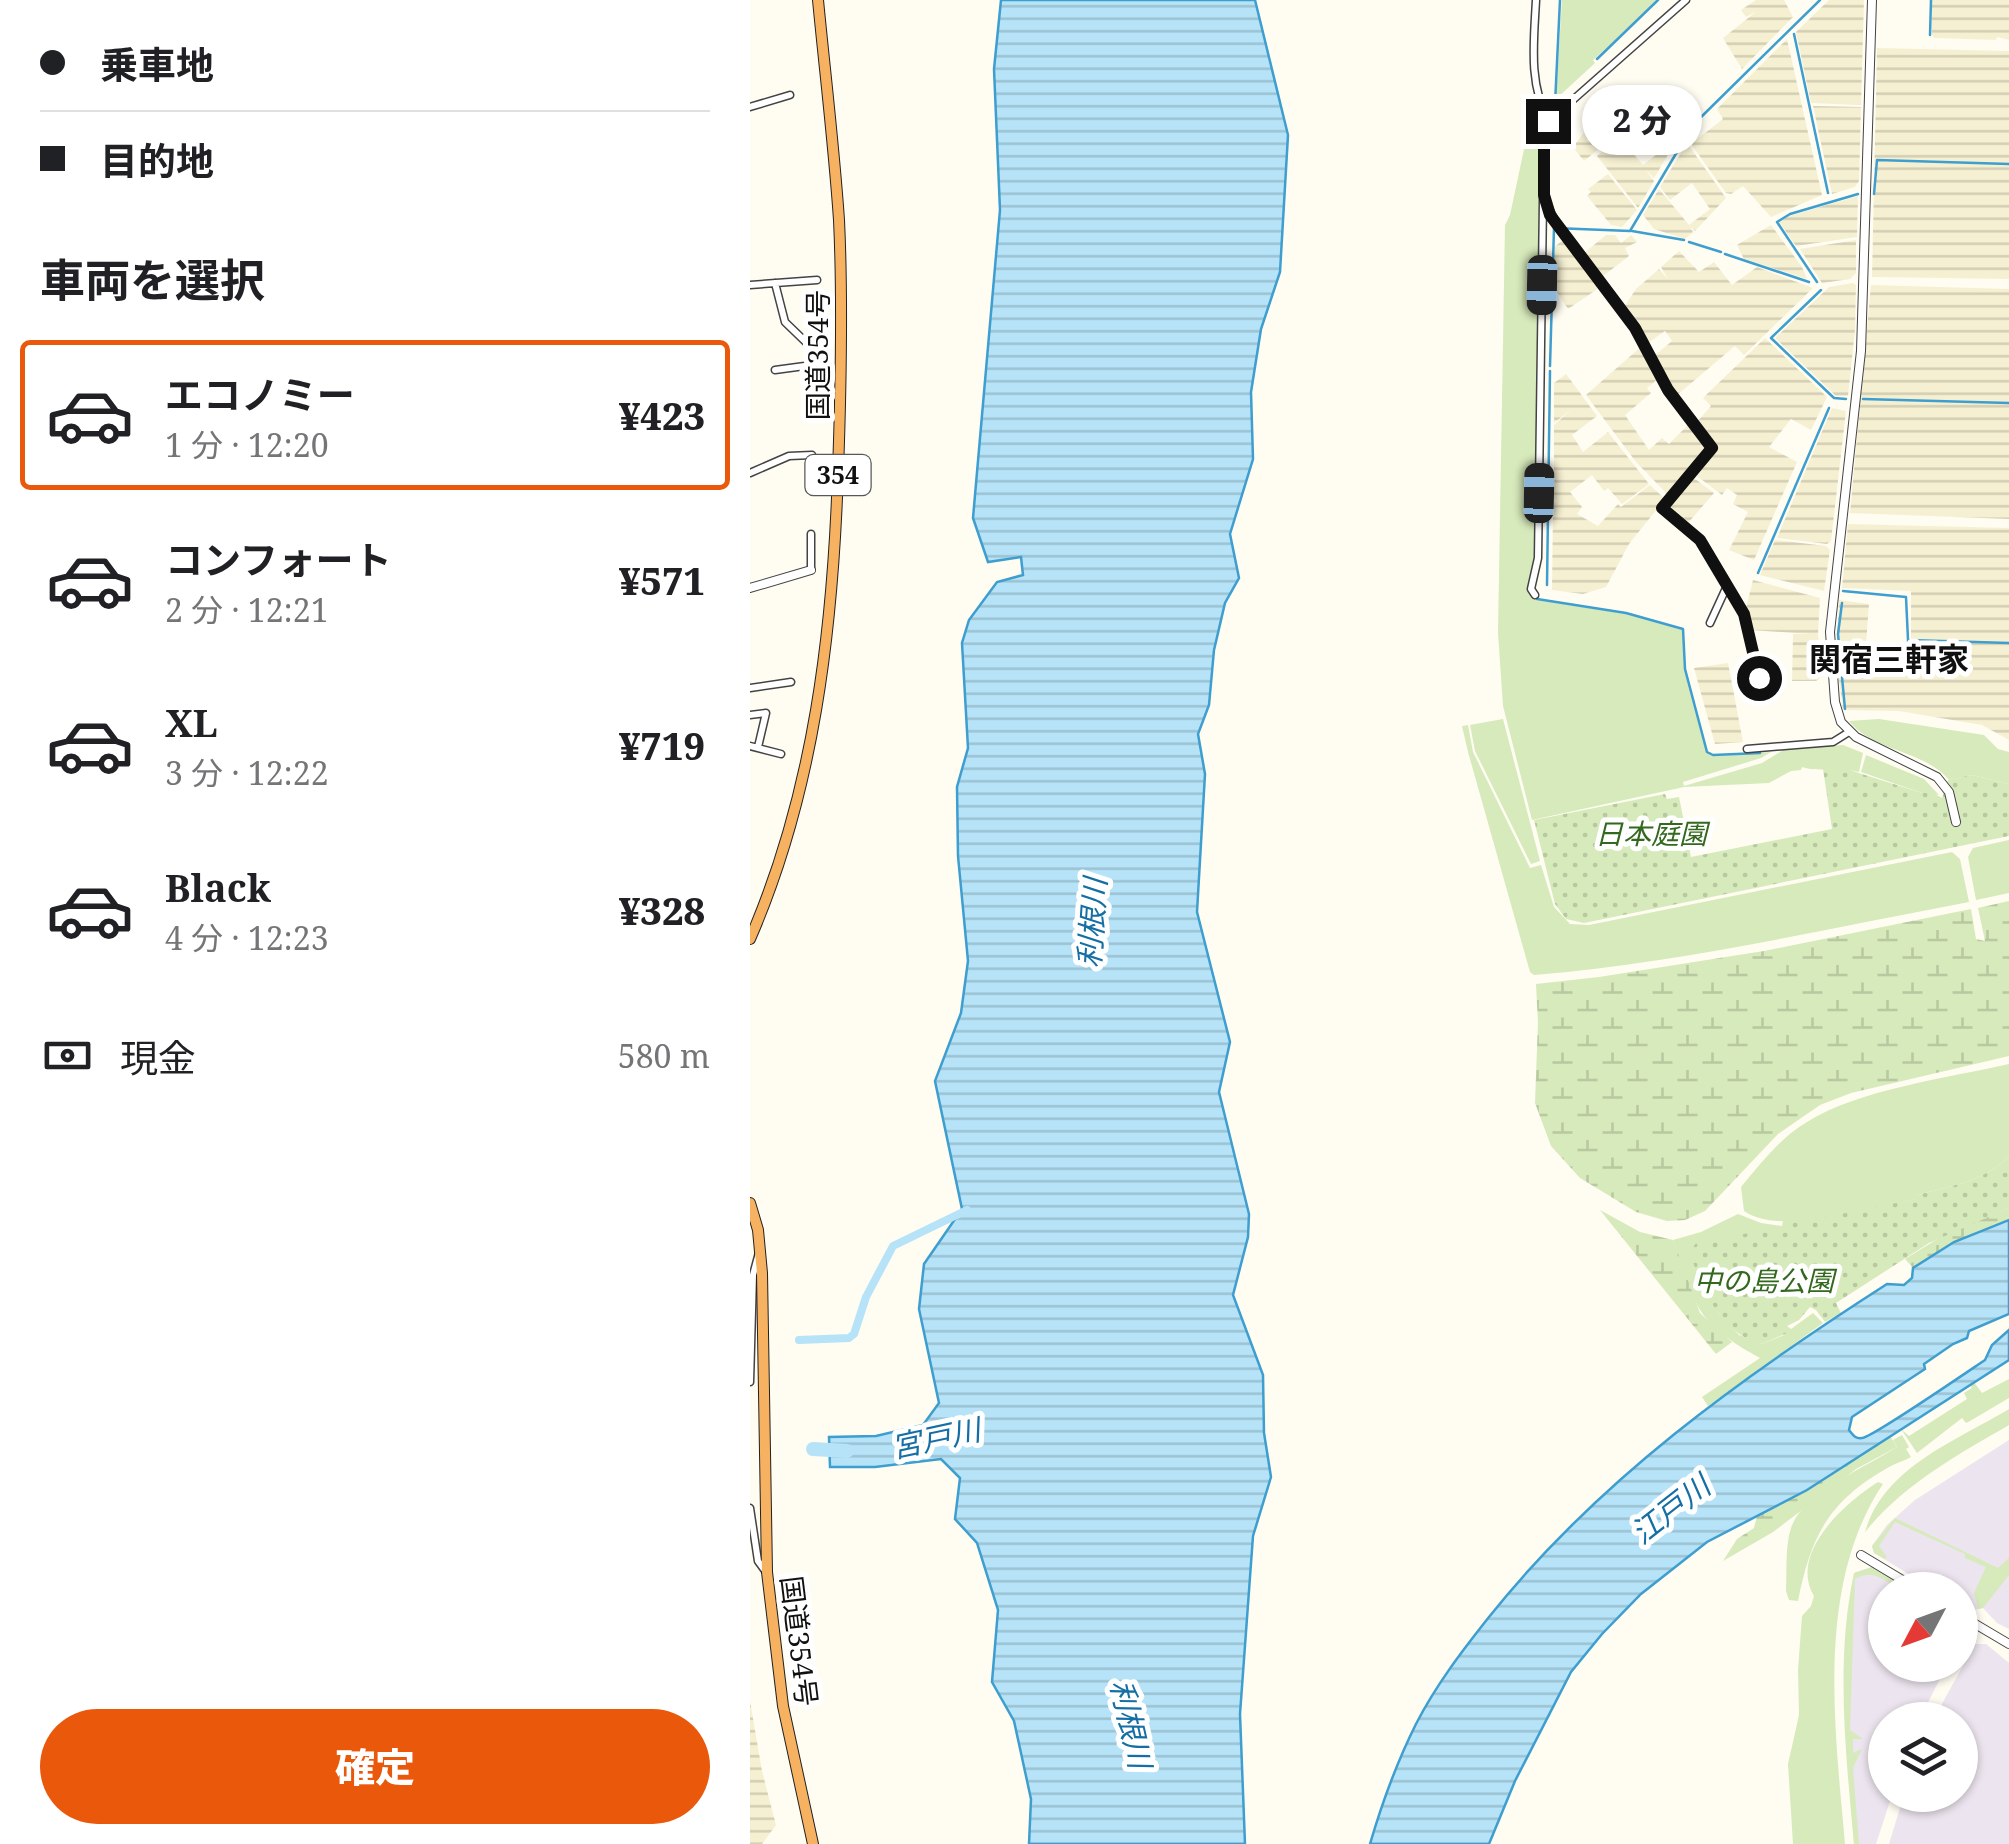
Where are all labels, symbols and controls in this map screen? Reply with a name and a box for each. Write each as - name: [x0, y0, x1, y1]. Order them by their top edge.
- text: 乗車地: [100, 38, 214, 90]
- callout: 2 分: [1583, 86, 1703, 156]
- text: 2 分: [1613, 98, 1671, 141]
- route end: [1526, 99, 1571, 144]
- text: 目的地: [100, 134, 214, 186]
- text: 車両を選択: [40, 249, 265, 310]
- car: [1526, 255, 1558, 315]
- street label: 国道354号: [798, 290, 836, 420]
- text: エコノミー: [165, 368, 355, 420]
- icon: car: [45, 370, 135, 460]
- text: ¥423: [619, 389, 705, 441]
- text: 1 分 · 12:20: [165, 423, 329, 466]
- road number: 354: [806, 455, 870, 495]
- car: [1523, 463, 1555, 523]
- text: コンフォート: [165, 533, 392, 585]
- icon: car: [45, 535, 135, 625]
- text: ¥571: [619, 554, 705, 606]
- text: 2 分 · 12:21: [165, 588, 329, 631]
- district label: 関宿三軒家: [1809, 637, 1969, 680]
- route start: [1737, 656, 1782, 701]
- text: XL: [165, 696, 218, 748]
- icon: car: [45, 700, 135, 790]
- text: ¥719: [619, 719, 705, 771]
- text: 3 分 · 12:22: [165, 751, 329, 794]
- park label: 日本庭園: [1595, 814, 1711, 852]
- text: Black: [165, 861, 271, 913]
- icon: car: [45, 865, 135, 955]
- water label: 利根川: [1068, 874, 1115, 969]
- text: ¥328: [619, 884, 705, 936]
- text: 4 分 · 12:23: [165, 916, 329, 959]
- icon: cash: [40, 1028, 95, 1083]
- text: 現金: [120, 1031, 196, 1083]
- text: 580 m: [618, 1034, 710, 1077]
- park label: 中の島公園: [1694, 1261, 1838, 1299]
- water label: 宮戸川: [887, 1408, 987, 1467]
- water label: 江戸川: [1622, 1463, 1721, 1553]
- north arrow: [1868, 1572, 1978, 1682]
- map controls: [1868, 1572, 1978, 1812]
- street label: 国道354号: [773, 1574, 827, 1708]
- water label: 利根川: [1101, 1675, 1162, 1775]
- button: layers: [1868, 1702, 1978, 1812]
- button: 確定: [40, 1709, 710, 1824]

